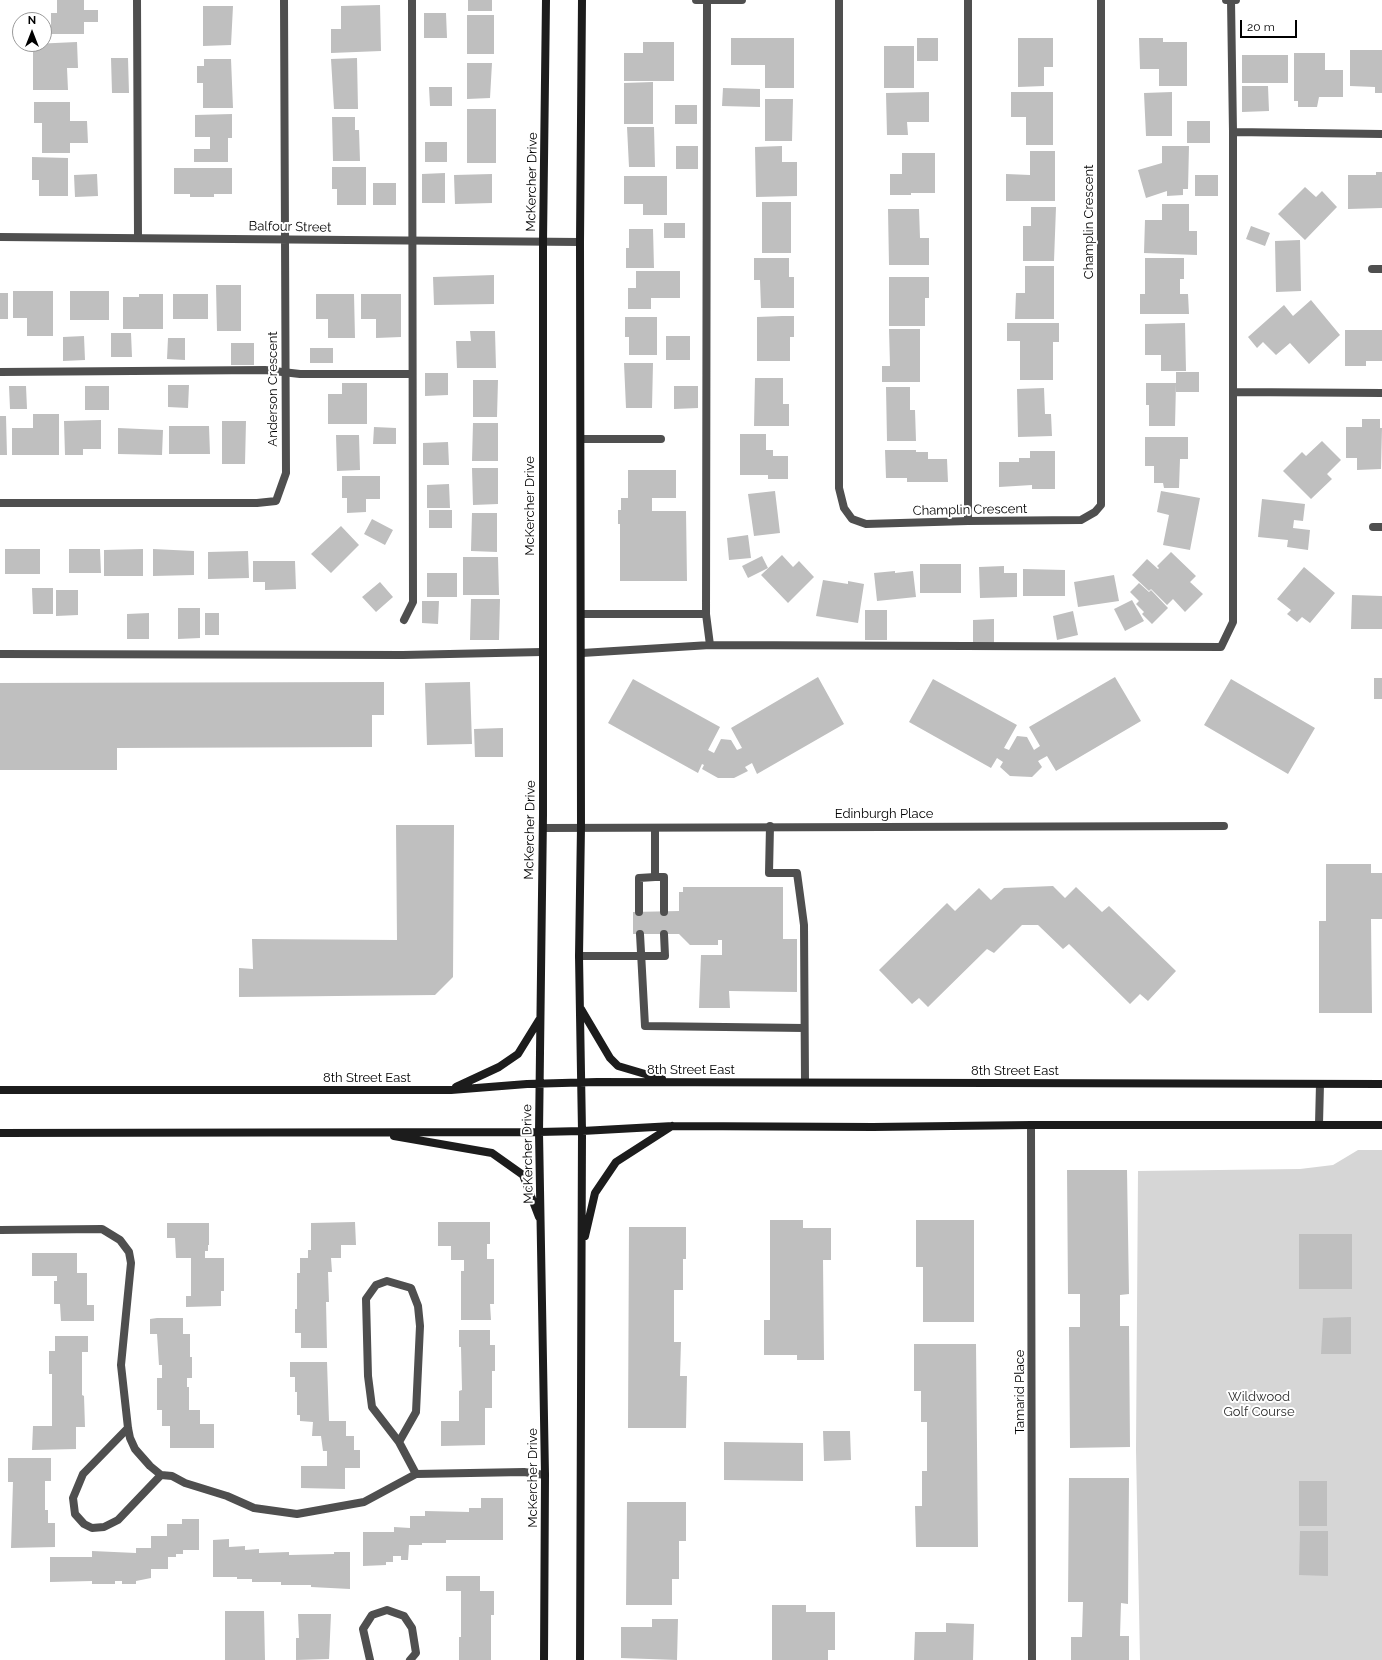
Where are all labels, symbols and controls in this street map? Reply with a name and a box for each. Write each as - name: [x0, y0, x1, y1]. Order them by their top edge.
- north arrow: [12, 12, 52, 52]
- scale bar: [1242, 12, 1299, 38]
- text: N: [28, 14, 36, 27]
- text: 20 m: [1247, 20, 1275, 34]
- street label: McKercher Drive: [523, 132, 541, 232]
- street label: Champlin Crescent: [1081, 165, 1097, 279]
- street label: Balfour Street: [249, 218, 331, 236]
- street label: Anderson Crescent: [265, 331, 281, 447]
- street label: McKercher Drive: [522, 456, 538, 556]
- street label: Champlin Crescent: [913, 501, 1027, 519]
- street label: McKercher Drive: [521, 780, 539, 880]
- street label: Edinburgh Place: [835, 806, 933, 822]
- street label: 8th Street East: [647, 1062, 735, 1078]
- street label: 8th Street East: [971, 1063, 1059, 1079]
- street label: 8th Street East: [323, 1070, 411, 1086]
- street label: McKercher Drive: [519, 1104, 537, 1204]
- street label: Tamarid Place: [1012, 1350, 1028, 1434]
- park label: Wildwood Golf Course: [1223, 1389, 1295, 1420]
- street label: McKercher Drive: [525, 1428, 541, 1528]

